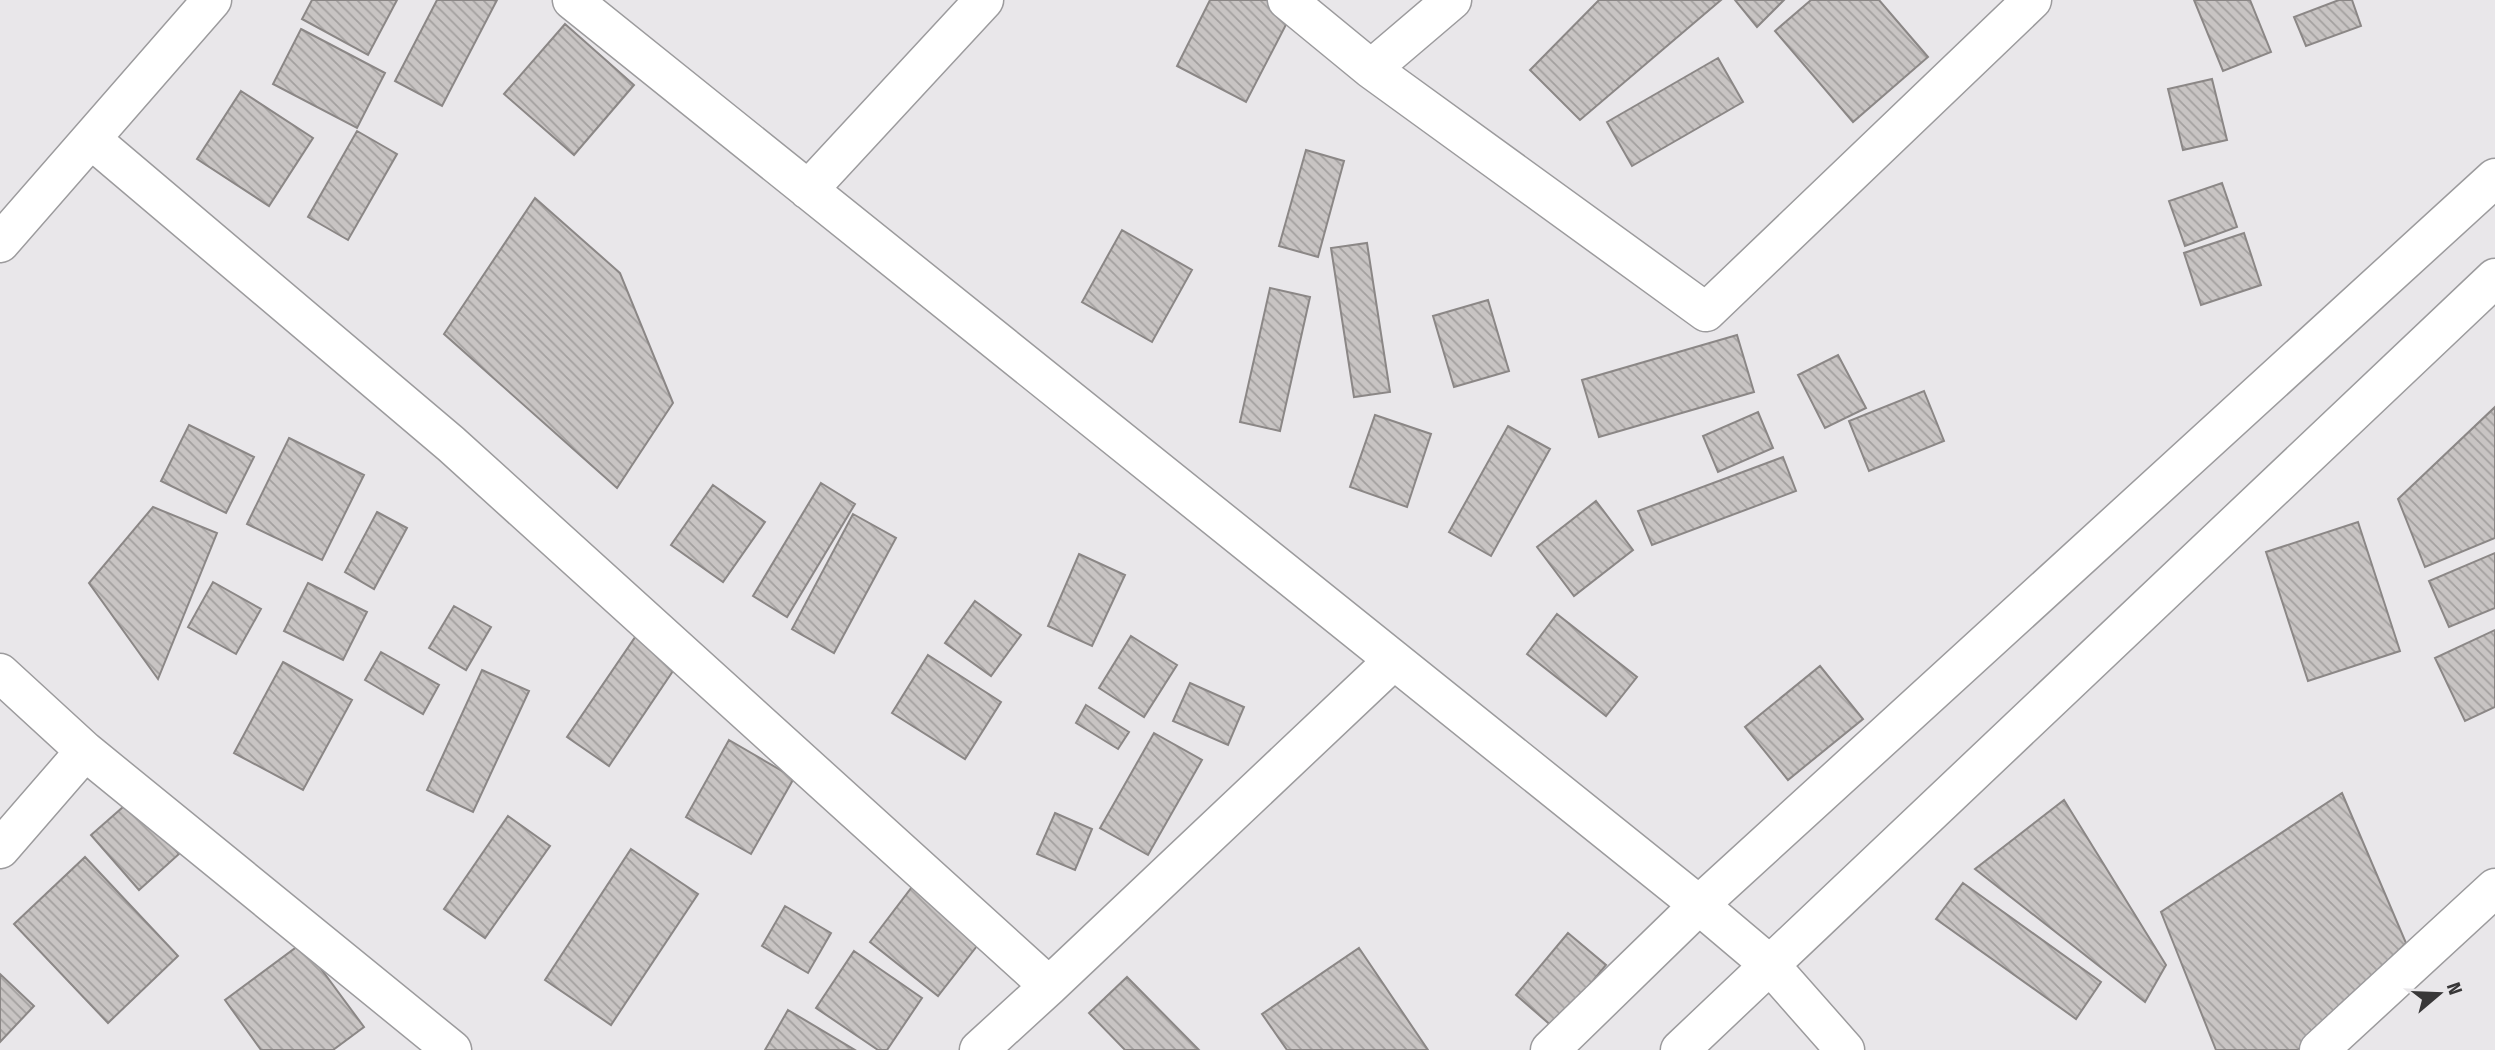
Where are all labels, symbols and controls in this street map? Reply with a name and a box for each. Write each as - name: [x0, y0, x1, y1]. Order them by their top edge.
- north arrow: [2404, 959, 2474, 1029]
- text: N: [2442, 979, 2467, 998]

